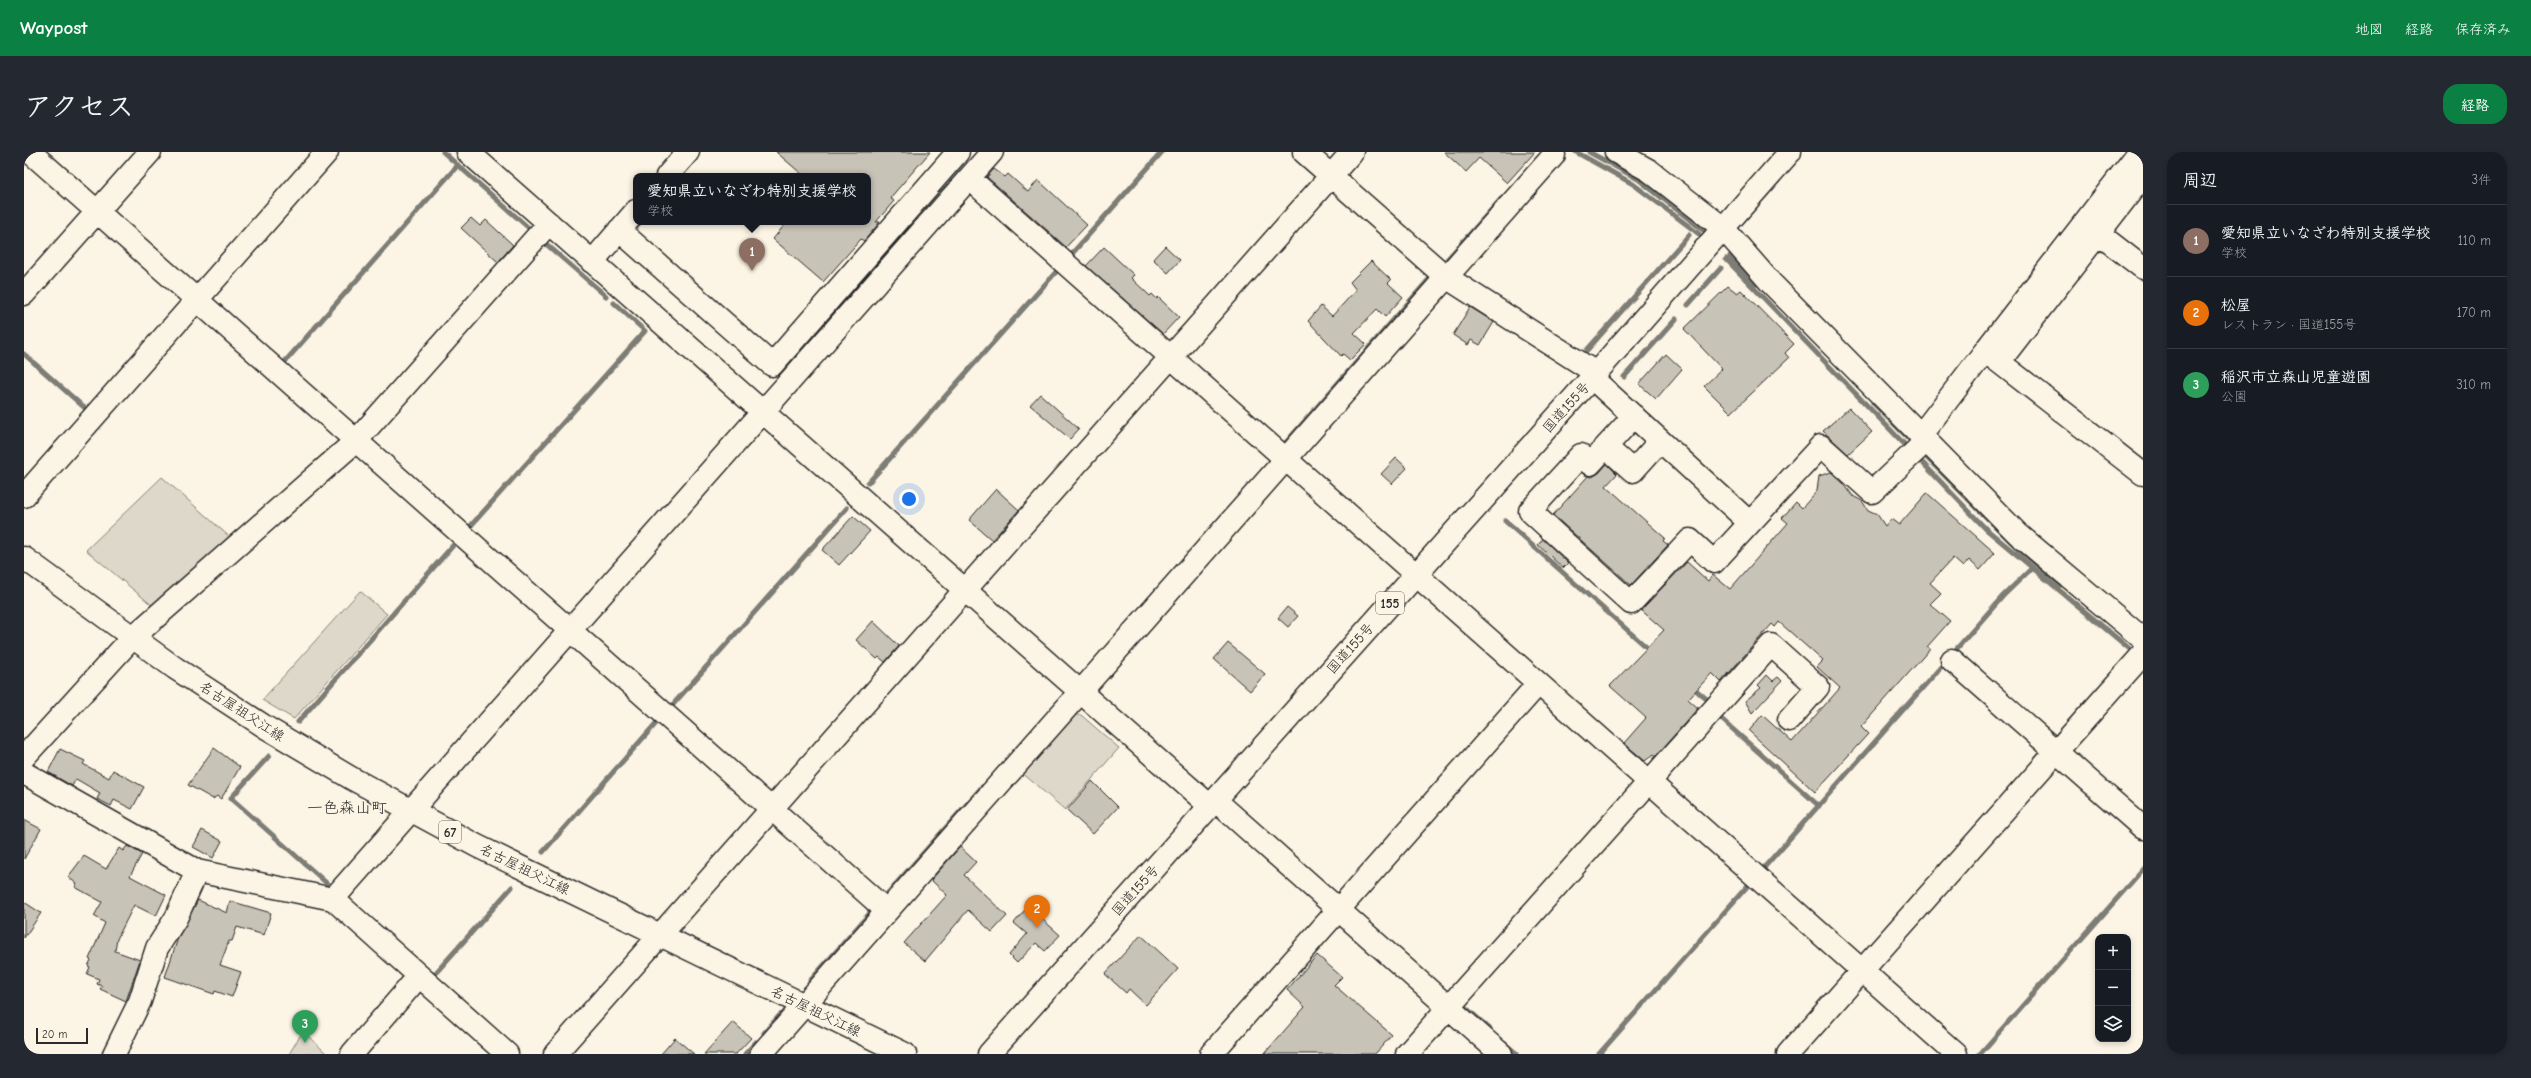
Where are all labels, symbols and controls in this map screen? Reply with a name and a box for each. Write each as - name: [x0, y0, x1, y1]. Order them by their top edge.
- text: Waypost: [20, 17, 88, 39]
- text: 地図: [2355, 21, 2383, 38]
- text: 経路: [2405, 21, 2433, 38]
- text: 保存済み: [2455, 21, 2511, 38]
- button: 経路: [2443, 84, 2507, 124]
- text: アクセス: [24, 91, 134, 123]
- text: 周辺: [2183, 171, 2217, 190]
- text: 3件: [2471, 172, 2491, 187]
- popup: [633, 173, 871, 225]
- text: 愛知県立いなざわ特別支援学校: [647, 182, 857, 200]
- text: 学校: [647, 203, 673, 218]
- text: 愛知県立いなざわ特別支援学校: [2221, 224, 2431, 242]
- text: 1: [2193, 233, 2199, 248]
- text: 110 m: [2458, 233, 2491, 248]
- pin: 1: [739, 238, 765, 271]
- text: 学校: [2221, 245, 2247, 260]
- text: 松屋: [2221, 296, 2251, 314]
- text: 2: [2193, 305, 2199, 320]
- text: 170 m: [2457, 305, 2491, 320]
- text: レストラン · 国道155号: [2221, 317, 2356, 332]
- text: 稲沢市立森山児童遊園: [2221, 368, 2371, 386]
- text: 3: [2193, 377, 2199, 392]
- text: 310 m: [2456, 377, 2491, 392]
- street label: 国道155号: [1539, 378, 1594, 436]
- text: 公園: [2221, 389, 2247, 404]
- your location: [899, 489, 919, 509]
- road number: 155: [1376, 592, 1404, 614]
- street label: 国道155号: [1323, 619, 1378, 677]
- street label: 名古屋祖父江線: [196, 678, 287, 745]
- district label: 一色森山町: [307, 799, 387, 817]
- road number: 67: [439, 821, 461, 843]
- street label: 名古屋祖父江線: [477, 840, 573, 899]
- street label: 国道155号: [1108, 861, 1163, 919]
- pin: 2: [1024, 895, 1050, 928]
- map controls: [2095, 934, 2131, 1042]
- button: +: [2095, 934, 2131, 970]
- button: −: [2095, 970, 2131, 1006]
- street label: 名古屋祖父江線: [768, 982, 864, 1041]
- button: layers: [2095, 1006, 2131, 1042]
- pin: 3: [292, 1010, 318, 1043]
- scale bar: [36, 1026, 88, 1045]
- text: 20 m: [42, 1028, 67, 1041]

